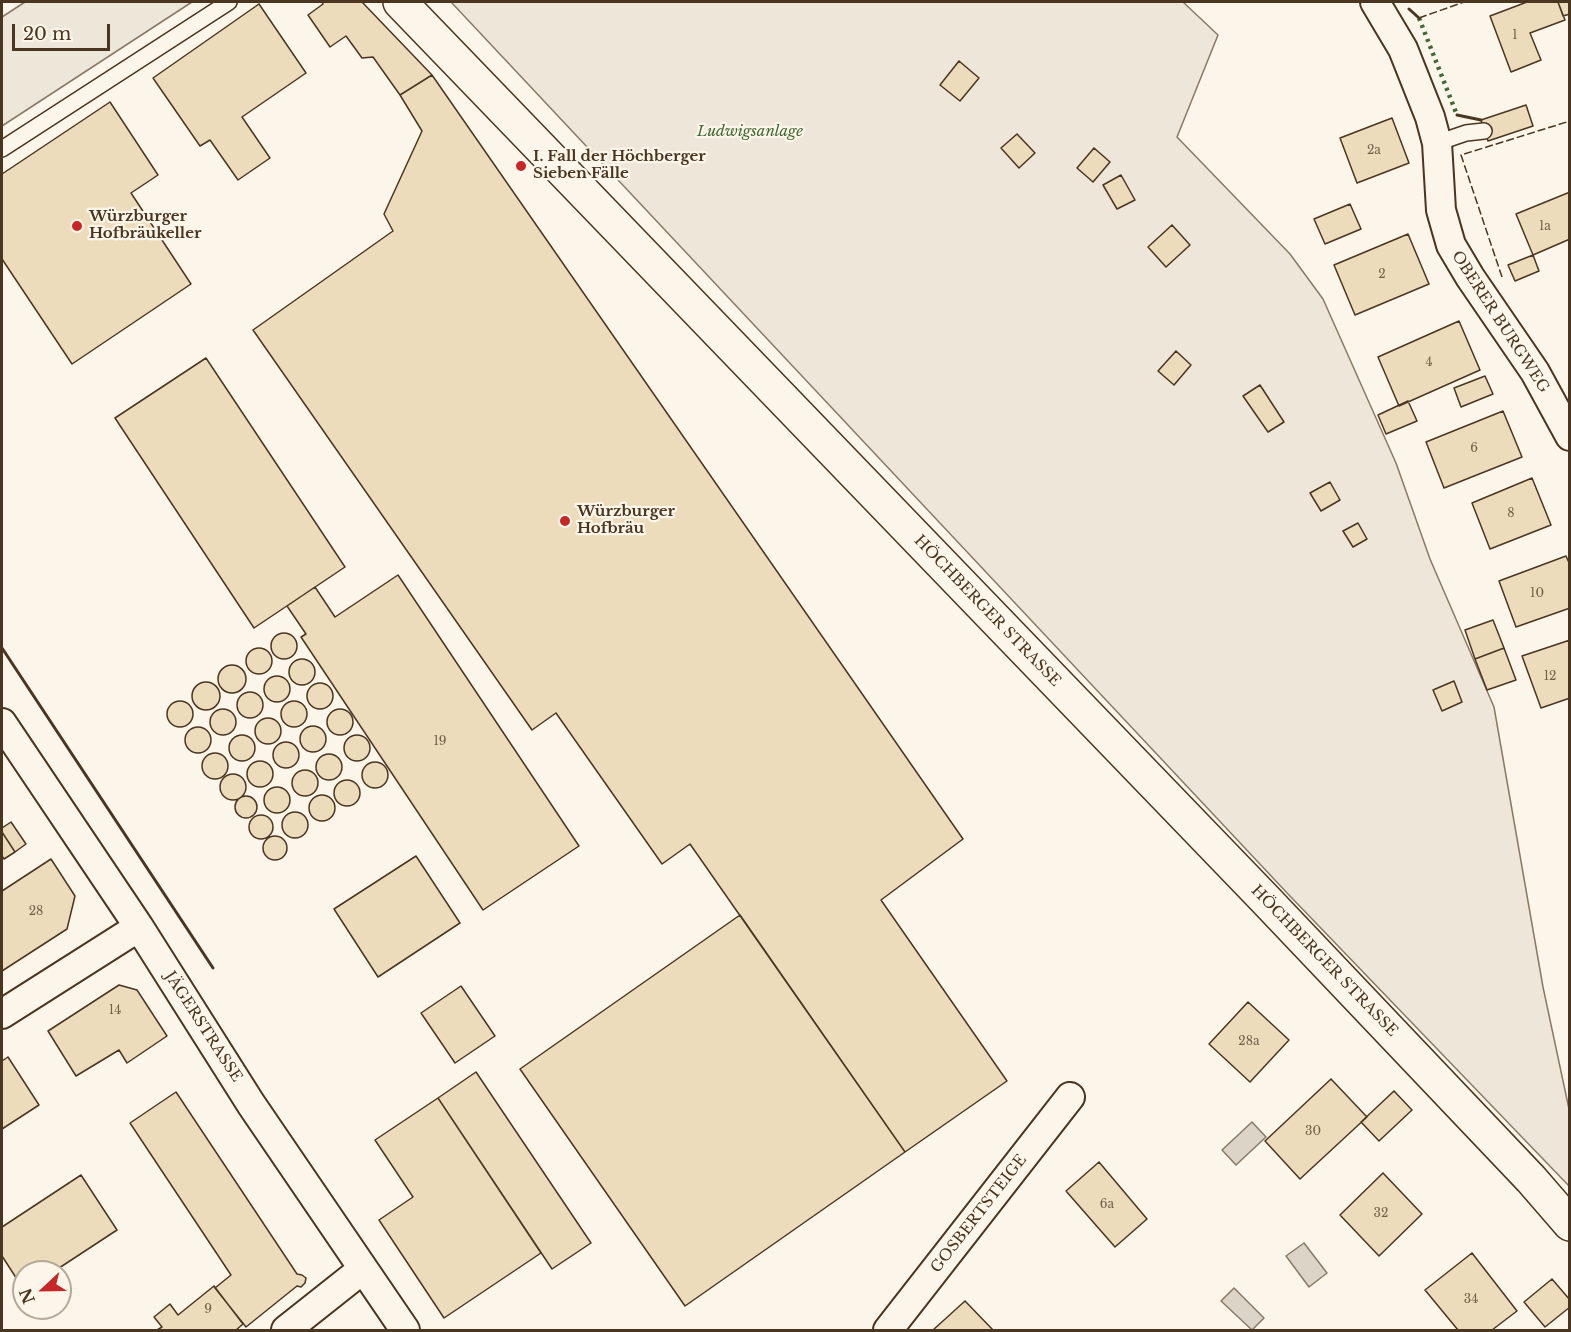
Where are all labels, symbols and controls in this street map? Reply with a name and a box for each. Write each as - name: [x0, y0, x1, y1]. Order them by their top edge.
- scale bar: [15, 12, 112, 50]
- text: 20 m: [23, 23, 71, 45]
- house number: 1: [1512, 29, 1518, 43]
- park label: Ludwigsanlage: [697, 123, 803, 141]
- house number: 2a: [1367, 144, 1381, 158]
- place label: I. Fall der Höchberger Sieben Fälle: [533, 148, 706, 183]
- marker: I. Fall der Höchberger Sieben Fälle: [514, 159, 528, 173]
- place label: Würzburger Hofbräukeller: [89, 208, 201, 243]
- marker: Würzburger Hofbräukeller: [70, 219, 84, 233]
- house number: 1a: [1539, 220, 1551, 234]
- street label: OBERER BURGWEG: [1447, 248, 1553, 396]
- house number: 2: [1378, 268, 1386, 282]
- house number: 4: [1425, 356, 1433, 370]
- house number: 6: [1470, 442, 1478, 456]
- place label: Würzburger Hofbräu: [577, 503, 675, 538]
- house number: 8: [1507, 507, 1515, 521]
- marker: Würzburger Hofbräu: [558, 514, 572, 528]
- street label: HÖCHBERGER STRASSE: [910, 532, 1064, 690]
- house number: 10: [1530, 587, 1544, 601]
- house number: 12: [1544, 670, 1556, 684]
- house number: 19: [433, 735, 447, 749]
- street label: HÖCHBERGER STRASSE: [1247, 882, 1401, 1040]
- house number: 28: [29, 905, 43, 919]
- street label: JÄGERSTRASSE: [161, 968, 245, 1086]
- house number: 14: [109, 1004, 121, 1018]
- house number: 28a: [1238, 1035, 1260, 1049]
- house number: 30: [1305, 1125, 1321, 1139]
- street label: GOSBERTSTEIGE: [927, 1151, 1031, 1277]
- house number: 6a: [1100, 1198, 1114, 1212]
- house number: 32: [1374, 1207, 1388, 1221]
- north arrow: [12, 1260, 72, 1320]
- text: N: [15, 1285, 39, 1307]
- house number: 34: [1464, 1293, 1478, 1307]
- house number: 9: [204, 1303, 212, 1317]

